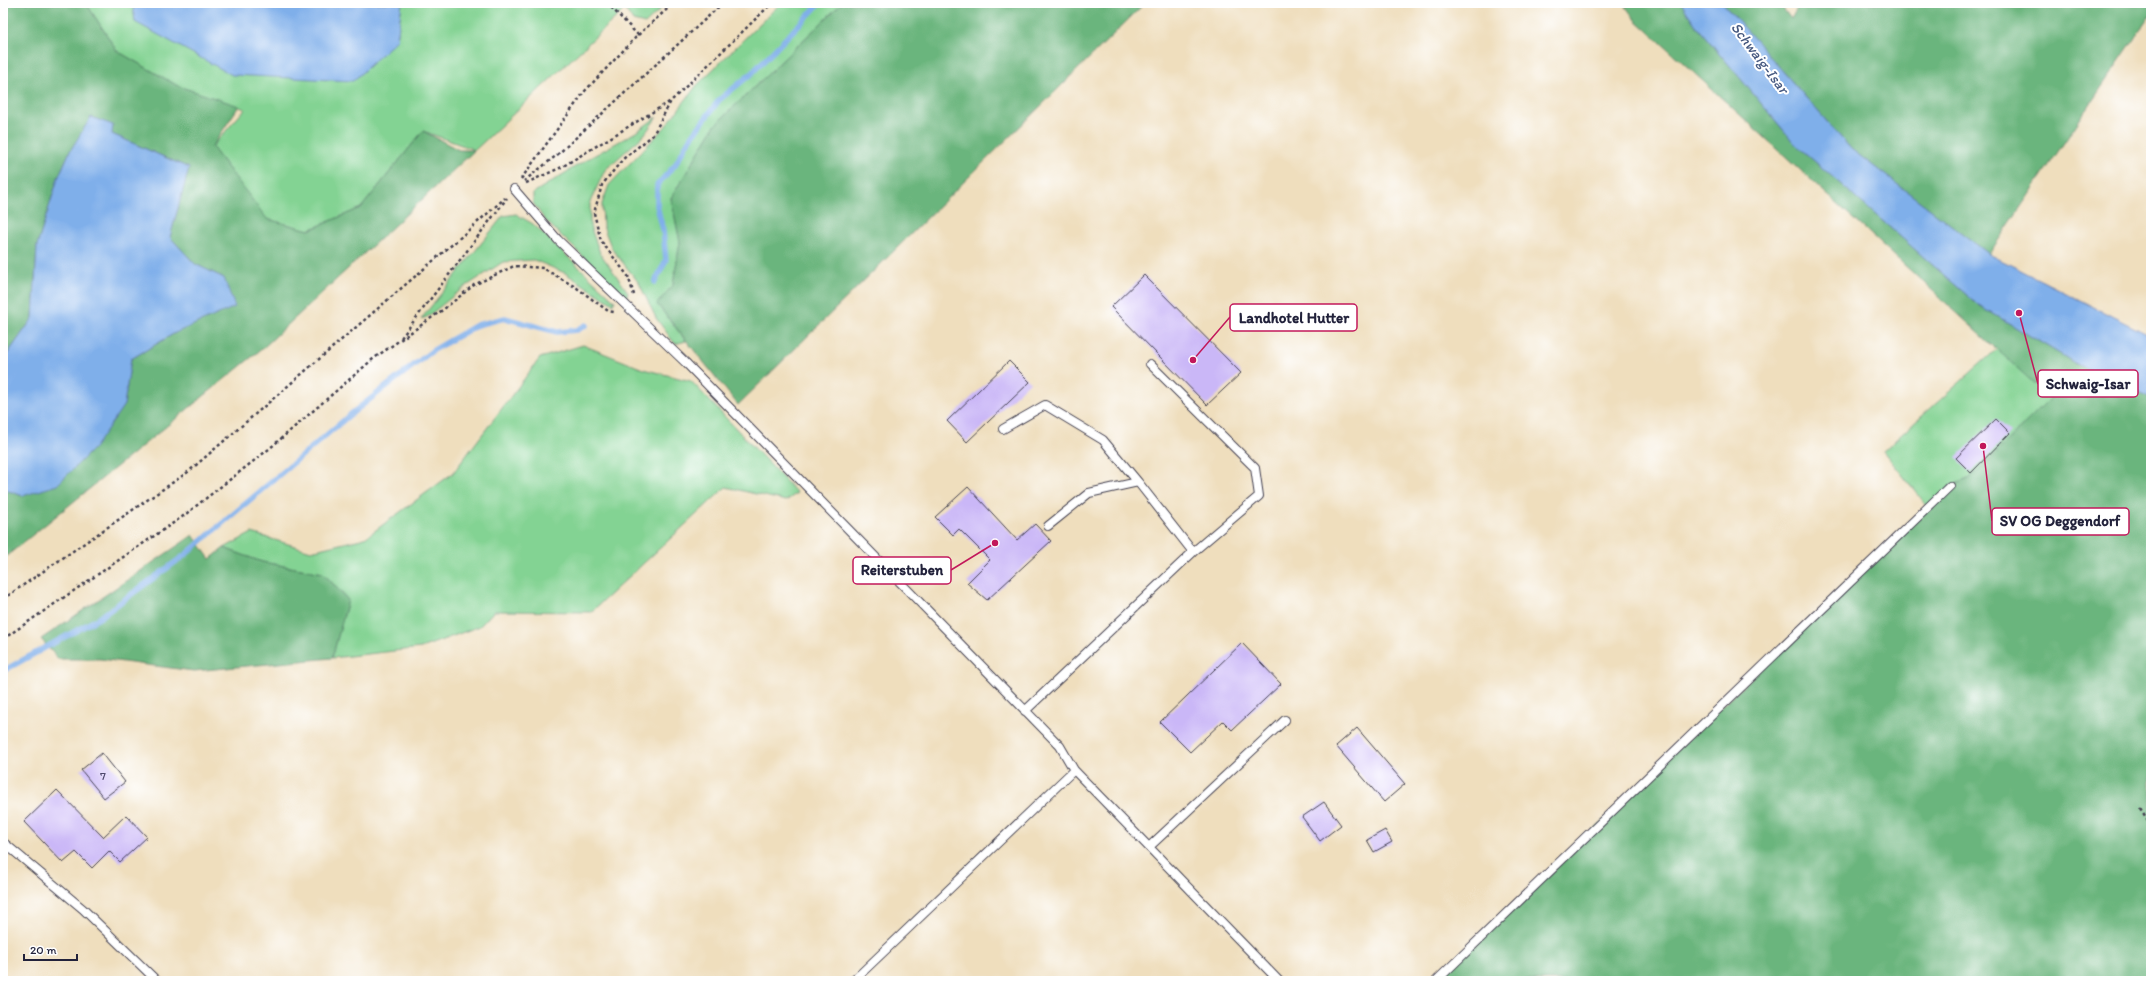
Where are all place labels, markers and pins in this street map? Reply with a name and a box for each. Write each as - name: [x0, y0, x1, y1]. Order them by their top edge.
- callout: Landhotel Hutter: [1230, 304, 1357, 331]
- callout: Schwaig-Isar: [2038, 370, 2138, 397]
- callout: SV OG Deggendorf: [1992, 508, 2129, 535]
- callout: Reiterstuben: [853, 557, 951, 584]

